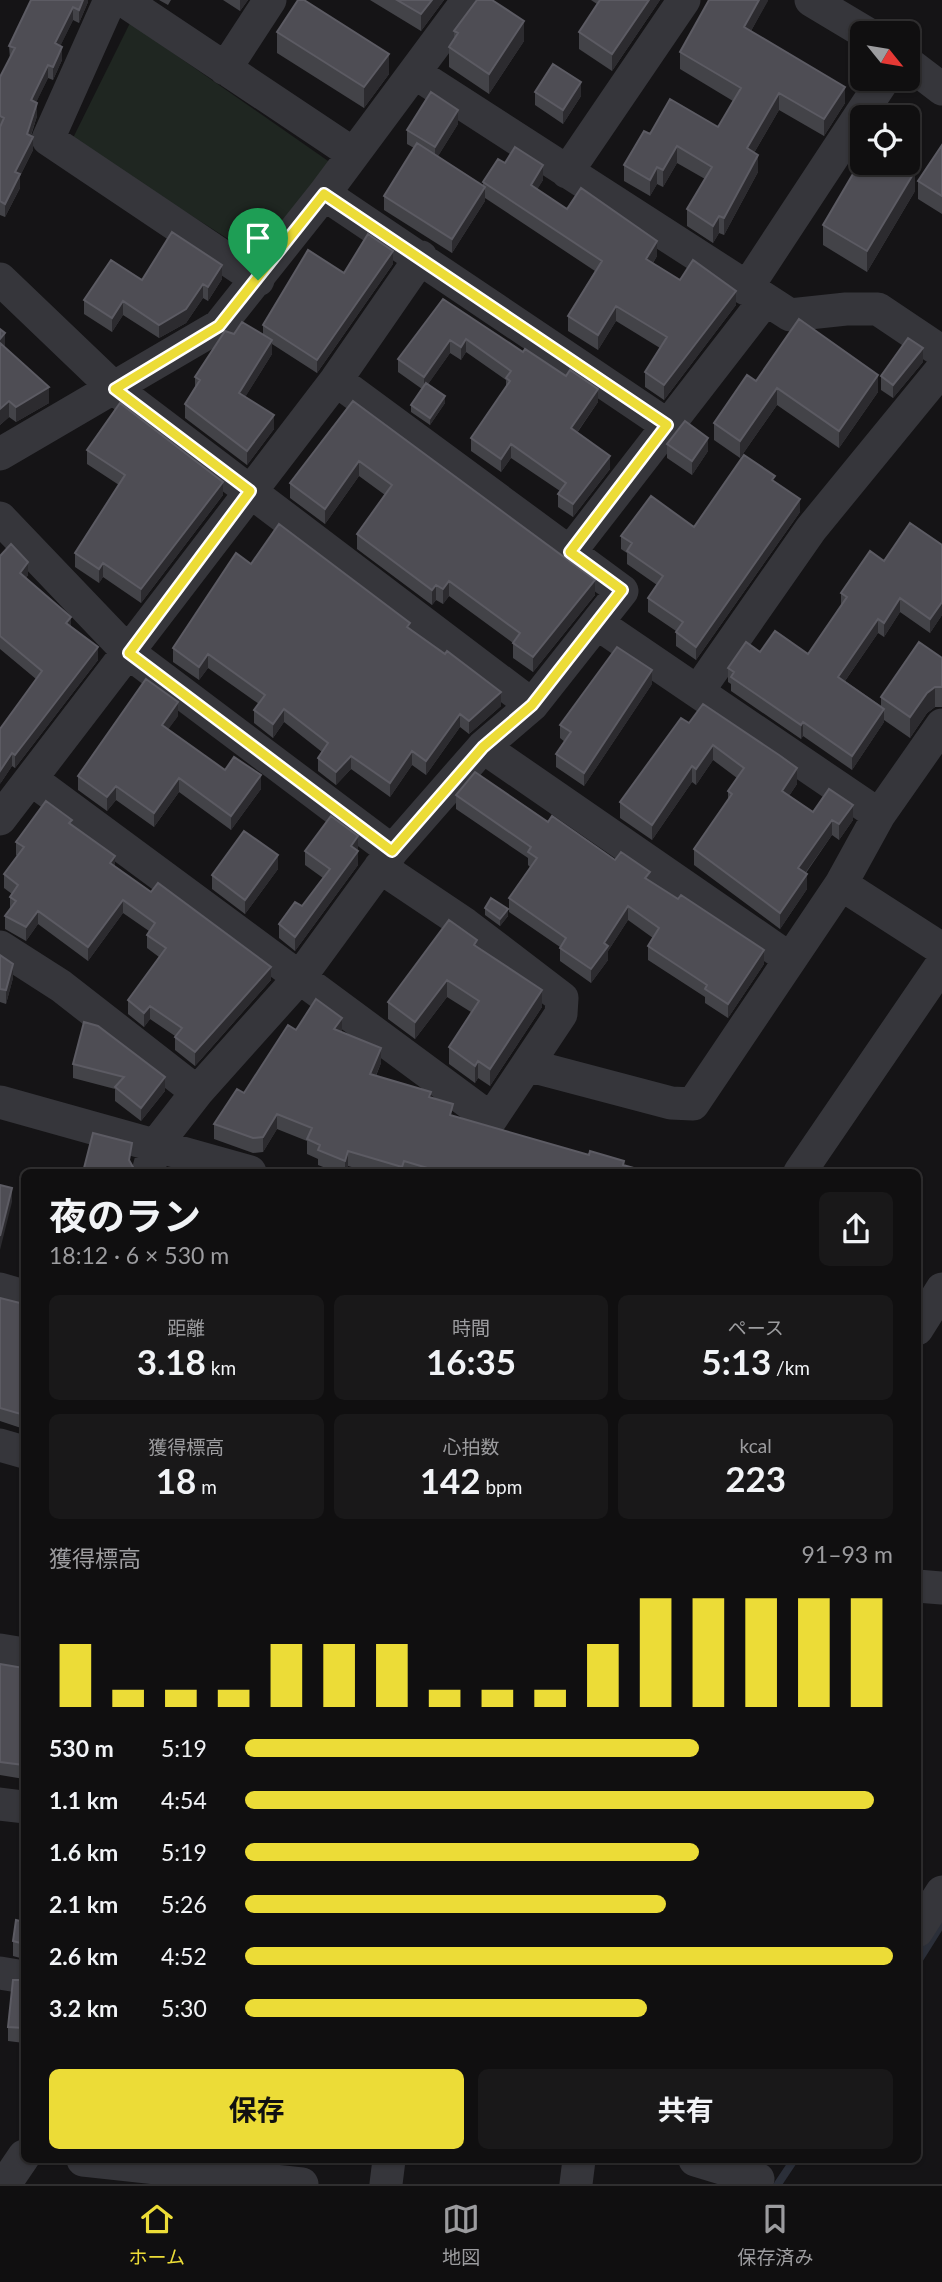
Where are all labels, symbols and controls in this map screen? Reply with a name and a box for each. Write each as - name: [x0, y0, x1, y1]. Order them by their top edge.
- north arrow: [850, 21, 920, 91]
- map controls: [850, 21, 920, 175]
- button: locate: [850, 105, 920, 175]
- pin: [228, 208, 288, 280]
- icon: arrive: [239, 219, 277, 257]
- text: 夜のラン: [49, 1192, 201, 1238]
- button: share: [819, 1192, 893, 1266]
- text: 18:12 · 6 × 530 m: [49, 1241, 229, 1269]
- text: 距離: [167, 1316, 205, 1339]
- text: 時間: [452, 1316, 490, 1339]
- text: ペース: [728, 1316, 784, 1339]
- text: 3.18: [137, 1340, 206, 1382]
- text: 16:35: [426, 1340, 516, 1382]
- text: 5:13: [701, 1340, 771, 1382]
- text: km: [206, 1356, 236, 1379]
- text: /km: [771, 1356, 810, 1379]
- text: kcal: [740, 1434, 772, 1457]
- text: 獲得標高: [148, 1435, 224, 1458]
- text: 心拍数: [442, 1435, 500, 1458]
- text: 223: [725, 1457, 786, 1499]
- text: 18: [156, 1459, 196, 1501]
- text: 142: [420, 1459, 481, 1501]
- text: m: [196, 1475, 217, 1498]
- text: bpm: [481, 1475, 522, 1498]
- text: 91–93 m: [801, 1540, 893, 1568]
- text: 獲得標高: [49, 1544, 141, 1572]
- text: 530 m: [49, 1734, 114, 1762]
- text: 5:19: [161, 1734, 207, 1762]
- text: 1.1 km: [49, 1786, 118, 1814]
- text: 4:54: [161, 1786, 207, 1814]
- text: 1.6 km: [49, 1838, 118, 1866]
- text: 5:19: [161, 1838, 207, 1866]
- text: 2.1 km: [49, 1890, 118, 1918]
- text: 5:26: [161, 1890, 207, 1918]
- text: 2.6 km: [49, 1942, 118, 1970]
- text: 4:52: [161, 1942, 207, 1970]
- text: 3.2 km: [49, 1994, 118, 2022]
- text: 5:30: [161, 1994, 207, 2022]
- button: 保存: [49, 2069, 464, 2149]
- button: 共有: [478, 2069, 893, 2149]
- tab: ホーム: [129, 2200, 185, 2269]
- tab: 地図: [442, 2200, 480, 2269]
- tab: 保存済み: [737, 2200, 813, 2269]

